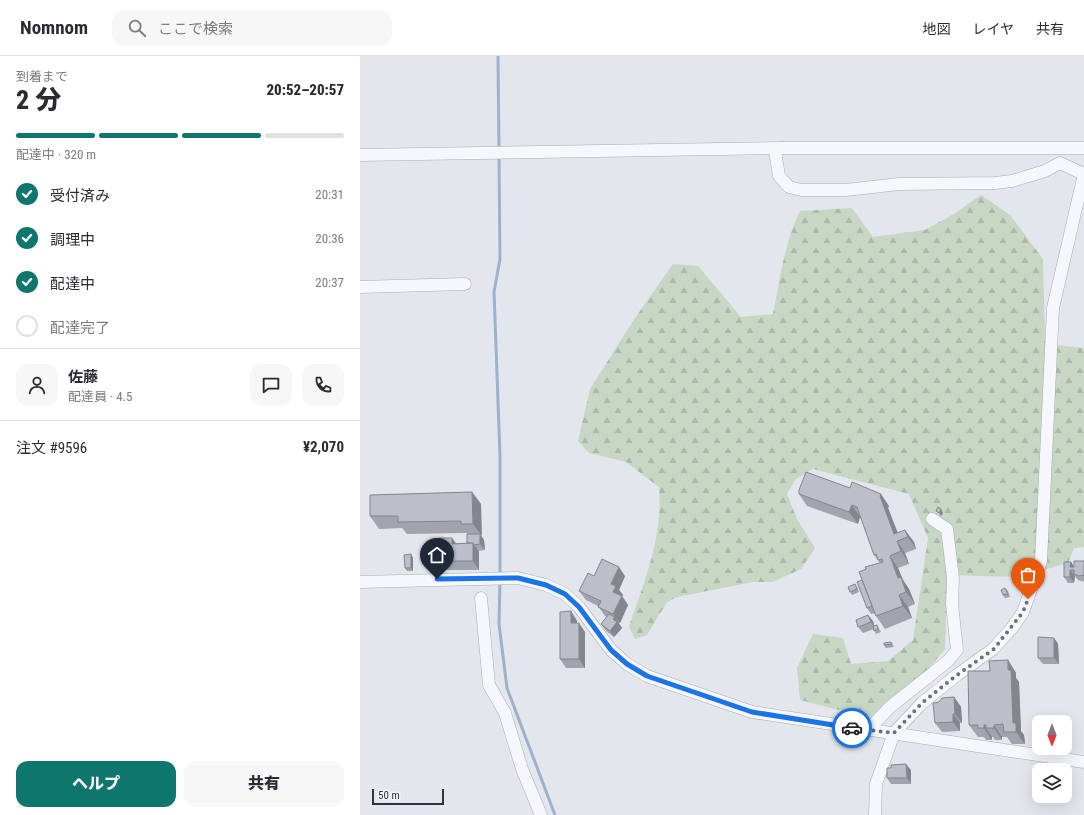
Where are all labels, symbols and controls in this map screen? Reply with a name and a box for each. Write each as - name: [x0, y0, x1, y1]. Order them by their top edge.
- search box: [112, 10, 392, 46]
- text: Nomnom: [20, 16, 88, 39]
- icon: search: [126, 17, 148, 39]
- text: ここで検索: [158, 20, 233, 38]
- text: 地図: [922, 21, 950, 37]
- text: レイヤ: [972, 21, 1014, 37]
- text: 共有: [1036, 21, 1064, 37]
- text: 到着まで: [16, 69, 68, 84]
- text: 20:52–20:57: [266, 81, 344, 99]
- text: 2 分: [16, 85, 61, 115]
- text: 配達中 · 320 m: [16, 147, 96, 162]
- icon: check: [16, 183, 38, 205]
- text: 受付済み: [50, 187, 110, 205]
- text: 20:31: [315, 187, 344, 202]
- icon: check: [16, 227, 38, 249]
- text: 調理中: [50, 231, 95, 249]
- text: 20:36: [315, 231, 344, 246]
- icon: check: [16, 271, 38, 293]
- text: 配達中: [50, 275, 95, 293]
- text: 20:37: [315, 275, 344, 290]
- text: 配達完了: [50, 319, 110, 337]
- button: person: [16, 364, 58, 406]
- button: chat: [250, 364, 292, 406]
- button: phone: [302, 364, 344, 406]
- text: 佐藤: [68, 368, 98, 386]
- text: 配達員 · 4.5: [68, 389, 132, 404]
- text: ¥2,070: [303, 438, 344, 456]
- text: 注文 #9596: [16, 439, 87, 457]
- pin: [420, 538, 454, 579]
- icon: home: [426, 544, 448, 566]
- pin: [1011, 558, 1045, 599]
- icon: bag: [1017, 564, 1039, 586]
- courier: [832, 708, 872, 748]
- north arrow: [1032, 715, 1072, 755]
- map controls: [1032, 715, 1072, 803]
- icon: car: [841, 717, 863, 739]
- button: ヘルプ: [16, 761, 176, 807]
- button: 共有: [184, 761, 344, 807]
- button: layers: [1032, 763, 1072, 803]
- scale bar: [372, 787, 444, 806]
- text: 50 m: [378, 789, 400, 802]

